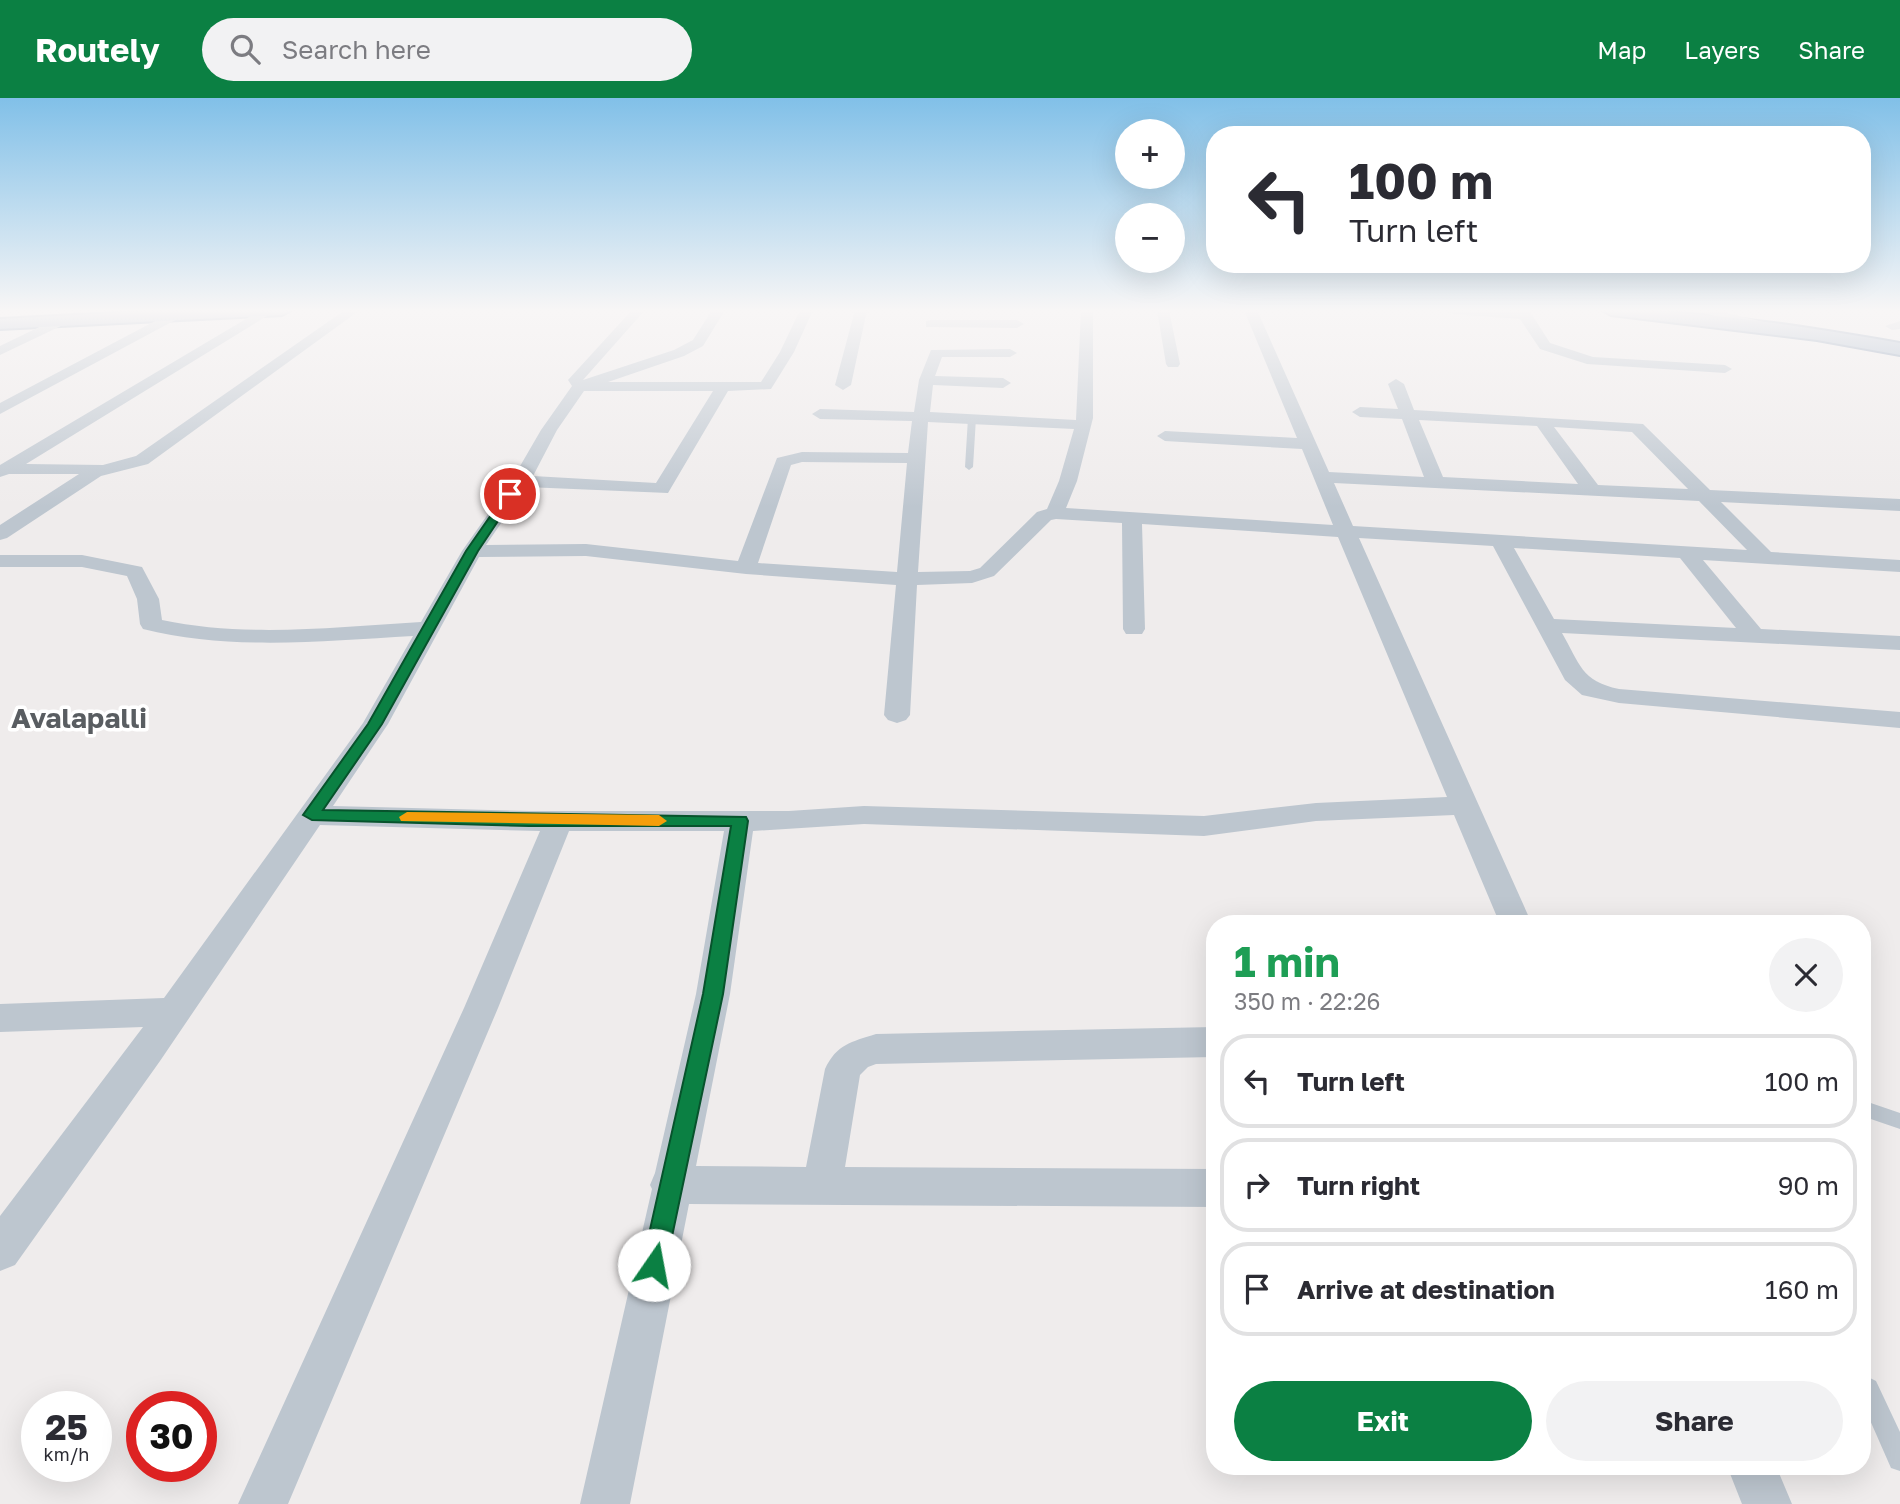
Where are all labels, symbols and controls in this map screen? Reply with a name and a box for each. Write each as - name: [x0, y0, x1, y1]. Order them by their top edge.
- search box: [202, 18, 692, 81]
- text: Routely: [35, 30, 160, 69]
- icon: search: [226, 30, 264, 68]
- text: Search here: [282, 34, 431, 65]
- text: Map: [1597, 35, 1646, 64]
- text: Layers: [1684, 35, 1760, 64]
- text: Share: [1798, 35, 1865, 64]
- map controls: [1115, 119, 1185, 273]
- button: +: [1115, 119, 1185, 189]
- text: 100 m: [1349, 151, 1493, 210]
- icon: left: [1234, 154, 1325, 245]
- button: −: [1115, 203, 1185, 273]
- text: Turn left: [1349, 211, 1478, 249]
- pin: [480, 464, 540, 524]
- icon: arrive: [491, 475, 529, 513]
- district label: Avalapalli: [11, 701, 147, 734]
- text: 1 min: [1234, 936, 1340, 986]
- button: close: [1769, 938, 1843, 1012]
- text: 350 m · 22:26: [1234, 987, 1380, 1015]
- icon: left: [1238, 1062, 1276, 1100]
- text: Turn left: [1297, 1066, 1405, 1097]
- text: 100 m: [1765, 1066, 1839, 1097]
- icon: right: [1238, 1166, 1276, 1204]
- text: Turn right: [1297, 1170, 1420, 1201]
- text: 90 m: [1778, 1170, 1839, 1201]
- position arrow: [617, 1228, 691, 1302]
- icon: arrive: [1238, 1270, 1276, 1308]
- text: Arrive at destination: [1297, 1274, 1555, 1305]
- text: 160 m: [1765, 1274, 1839, 1305]
- button: Exit: [1234, 1381, 1532, 1461]
- button: Share: [1546, 1381, 1843, 1461]
- speed limit sign: 30: [126, 1391, 217, 1482]
- text: 25: [45, 1406, 88, 1448]
- text: km/h: [44, 1443, 89, 1465]

